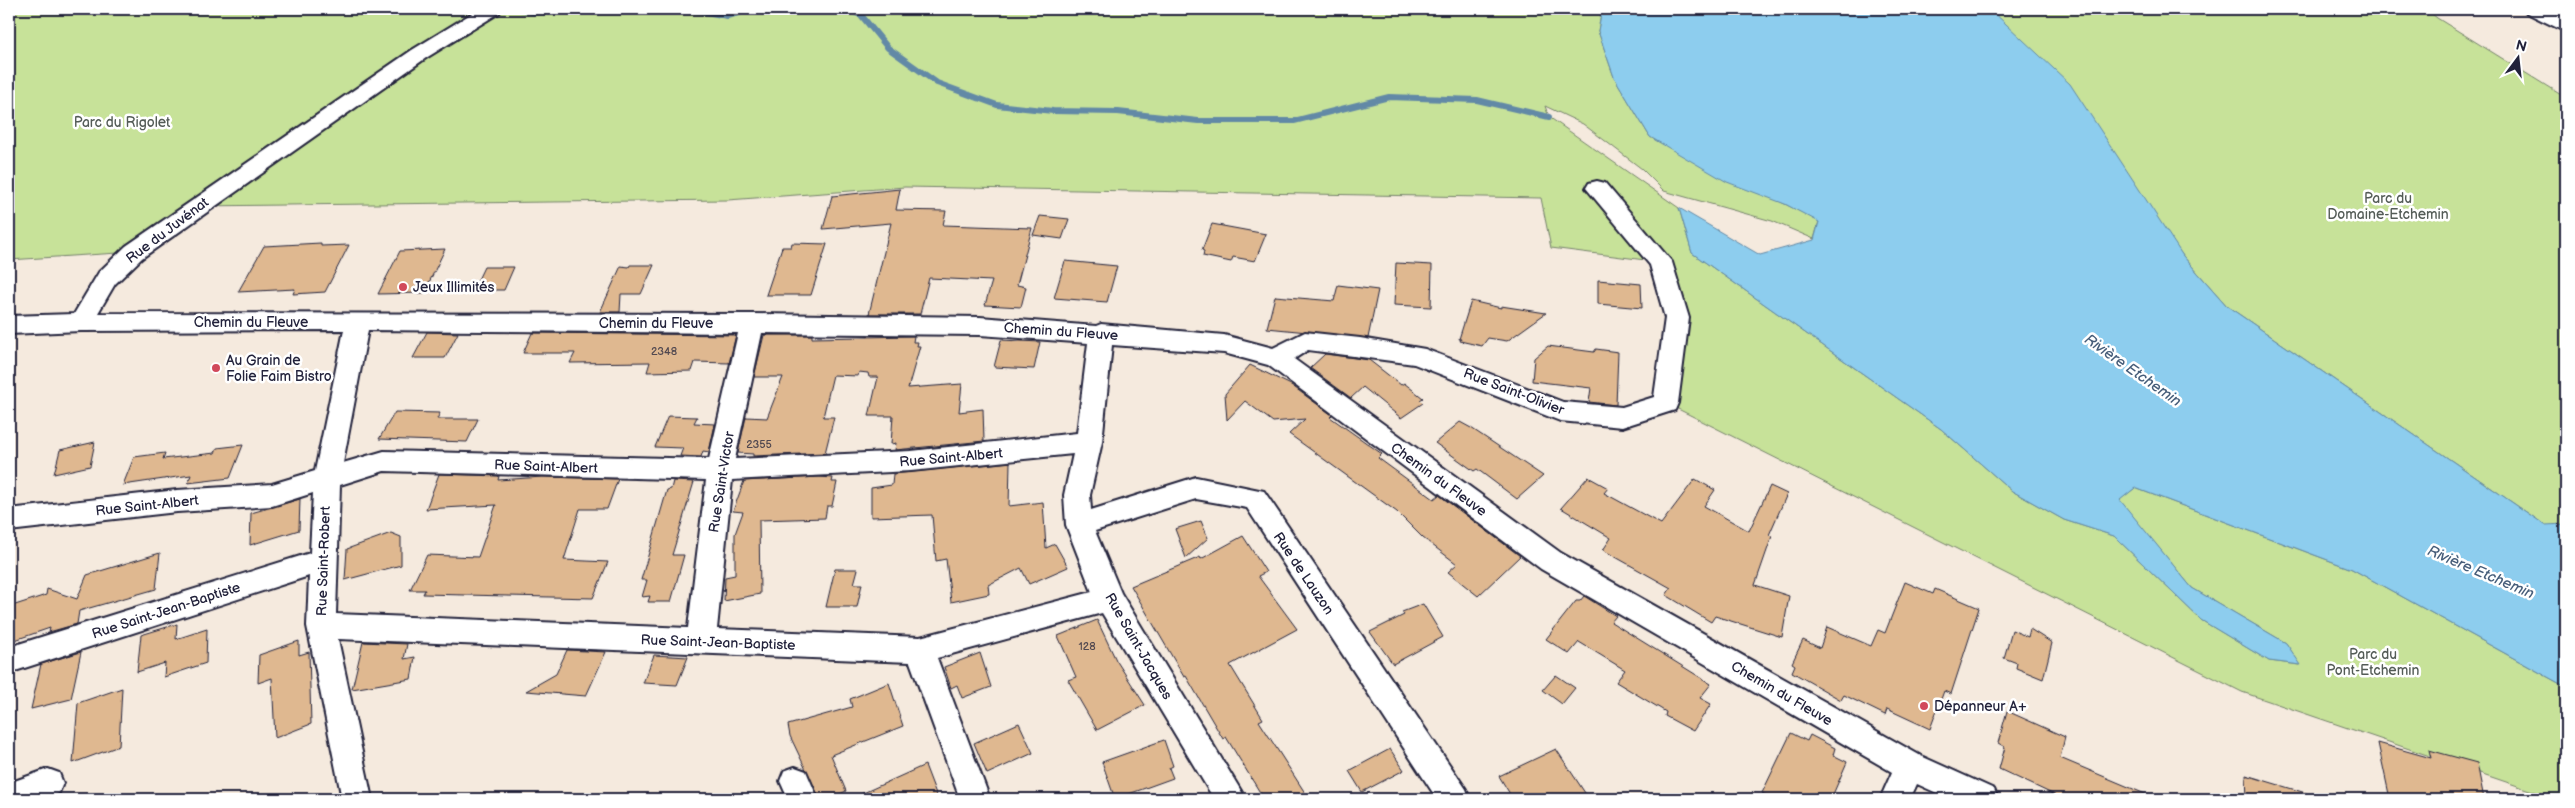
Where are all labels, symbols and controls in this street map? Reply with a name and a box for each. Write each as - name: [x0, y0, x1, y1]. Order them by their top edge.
- north arrow: [2492, 32, 2542, 82]
- text: N: [2514, 36, 2529, 55]
- park label: Parc du Rigolet: [74, 114, 171, 131]
- park label: Parc du Domaine-Etchemin: [2327, 190, 2449, 223]
- street label: Rue du Juvénat: [123, 193, 212, 267]
- place label: Jeux Illimités: [413, 279, 494, 296]
- marker: Jeux Illimités: [397, 281, 409, 293]
- street label: Chemin du Fleuve: [194, 314, 308, 331]
- street label: Chemin du Fleuve: [599, 315, 713, 332]
- street label: Chemin du Fleuve: [1003, 319, 1119, 344]
- water label: Rivière Etchemin: [2081, 330, 2185, 411]
- house number: 2348: [651, 345, 677, 358]
- place label: Au Grain de Folie Faim Bistro: [226, 352, 332, 385]
- marker: Au Grain de Folie Faim Bistro: [210, 362, 222, 374]
- street label: Rue Saint-Olivier: [1461, 364, 1567, 419]
- street label: Rue Saint-Victor: [705, 429, 738, 534]
- house number: 2355: [746, 438, 772, 451]
- street label: Chemin du Fleuve: [1387, 439, 1490, 520]
- street label: Rue Saint-Albert: [899, 444, 1004, 470]
- street label: Rue Saint-Albert: [494, 456, 599, 477]
- street label: Rue Saint-Albert: [95, 492, 200, 519]
- street label: Rue Saint-Robert: [313, 505, 334, 616]
- street label: Rue de Lauzon: [1270, 529, 1337, 618]
- water label: Rivière Etchemin: [2425, 541, 2537, 603]
- street label: Rue Saint-Jean-Baptiste: [90, 578, 242, 643]
- street label: Rue Saint-Jacques: [1101, 590, 1176, 703]
- street label: Rue Saint-Jean-Baptiste: [640, 631, 796, 654]
- house number: 128: [1078, 640, 1096, 653]
- park label: Parc du Pont-Etchemin: [2327, 646, 2420, 679]
- street label: Chemin du Fleuve: [1728, 657, 1836, 729]
- place label: Dépanneur A+: [1934, 698, 2027, 715]
- marker: Dépanneur A+: [1918, 700, 1930, 712]

